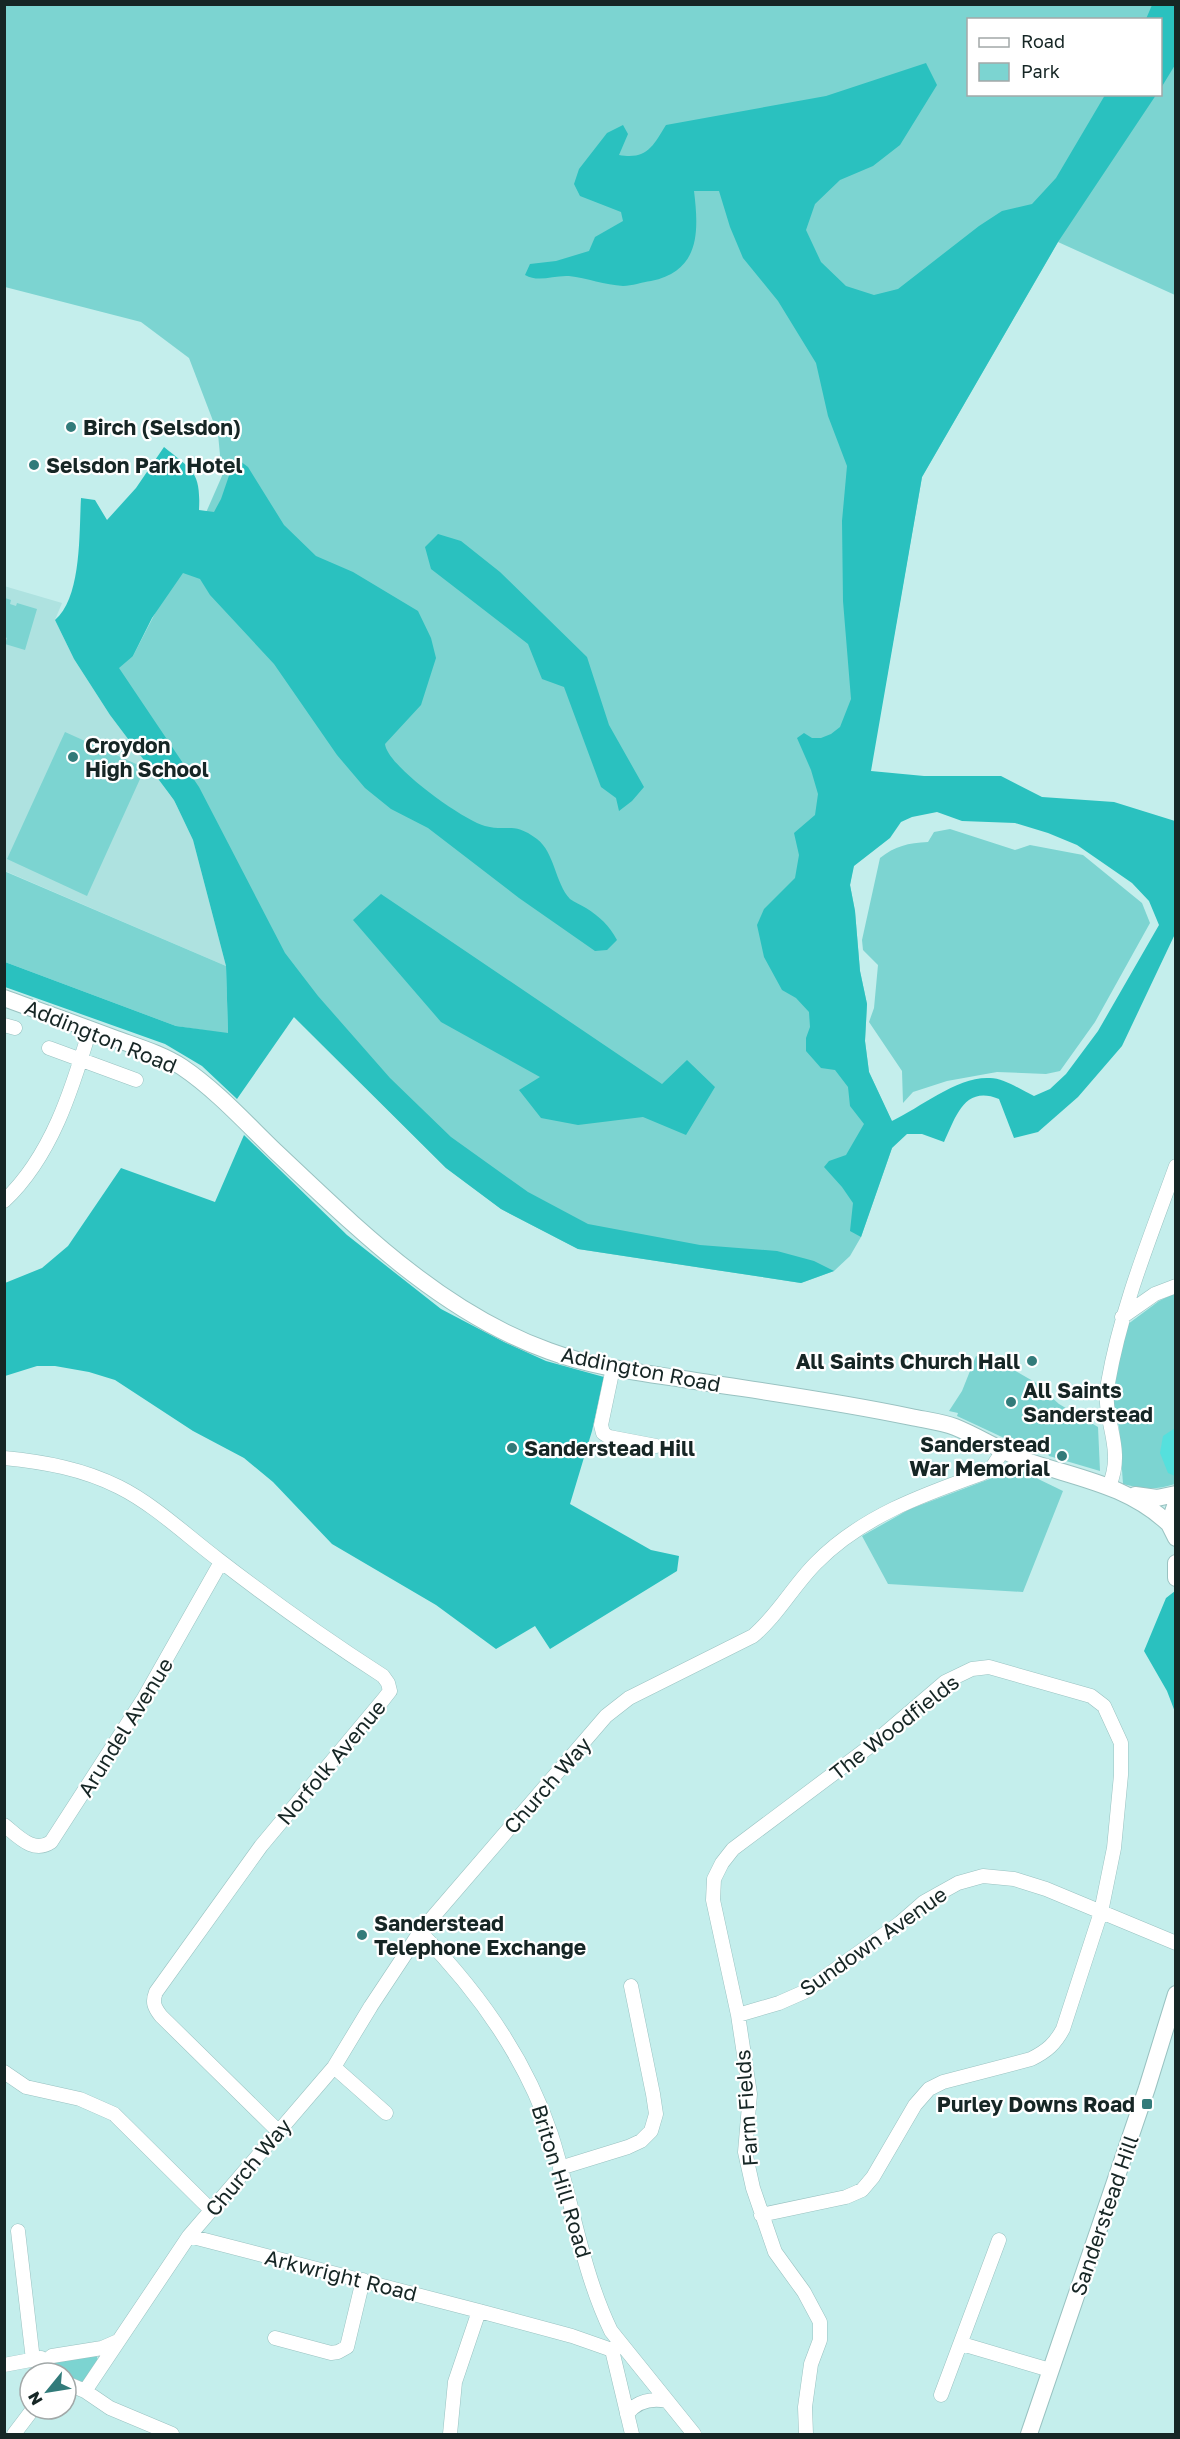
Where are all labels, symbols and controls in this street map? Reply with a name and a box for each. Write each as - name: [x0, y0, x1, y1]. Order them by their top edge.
- legend: [967, 18, 1162, 96]
- text: Road: [1021, 30, 1065, 52]
- text: Park: [1021, 60, 1060, 82]
- place label: Birch (Selsdon): [83, 414, 241, 440]
- marker: Birch (Selsdon): [64, 420, 78, 434]
- place label: Selsdon Park Hotel: [46, 452, 243, 478]
- marker: Selsdon Park Hotel: [27, 458, 41, 472]
- place label: Croydon High School: [85, 732, 209, 782]
- marker: Croydon High School: [66, 750, 80, 764]
- street label: Addington Road: [21, 994, 181, 1078]
- street label: Addington Road: [559, 1341, 723, 1397]
- place label: All Saints Church Hall: [796, 1348, 1020, 1374]
- marker: All Saints Church Hall: [1025, 1354, 1039, 1368]
- place label: All Saints Sanderstead: [1023, 1377, 1153, 1427]
- marker: All Saints Sanderstead: [1004, 1395, 1018, 1409]
- place label: Sanderstead War Memorial: [909, 1431, 1050, 1481]
- place label: Sanderstead Hill: [524, 1435, 695, 1461]
- marker: Sanderstead Hill: [505, 1441, 519, 1455]
- marker: Sanderstead War Memorial: [1055, 1449, 1069, 1463]
- street label: Arundel Avenue: [72, 1653, 178, 1801]
- street label: The Woodfields: [824, 1668, 964, 1786]
- street label: Norfolk Avenue: [271, 1694, 391, 1830]
- street label: Church Way: [498, 1731, 596, 1839]
- street label: Sundown Avenue: [794, 1881, 952, 2001]
- place label: Sanderstead Telephone Exchange: [374, 1910, 586, 1960]
- marker: Sanderstead Telephone Exchange: [355, 1928, 369, 1942]
- street label: Farm Fields: [729, 2049, 763, 2167]
- place label: Purley Downs Road: [937, 2091, 1135, 2117]
- marker: Purley Downs Road: [1140, 2097, 1154, 2111]
- street label: Briton Hill Road: [526, 2101, 598, 2261]
- street label: Church Way: [199, 2112, 297, 2221]
- street label: Sanderstead Hill: [1064, 2131, 1144, 2299]
- street label: Arkwright Road: [262, 2244, 420, 2306]
- north arrow: [18, 2361, 78, 2421]
- text: N: [23, 2388, 47, 2409]

